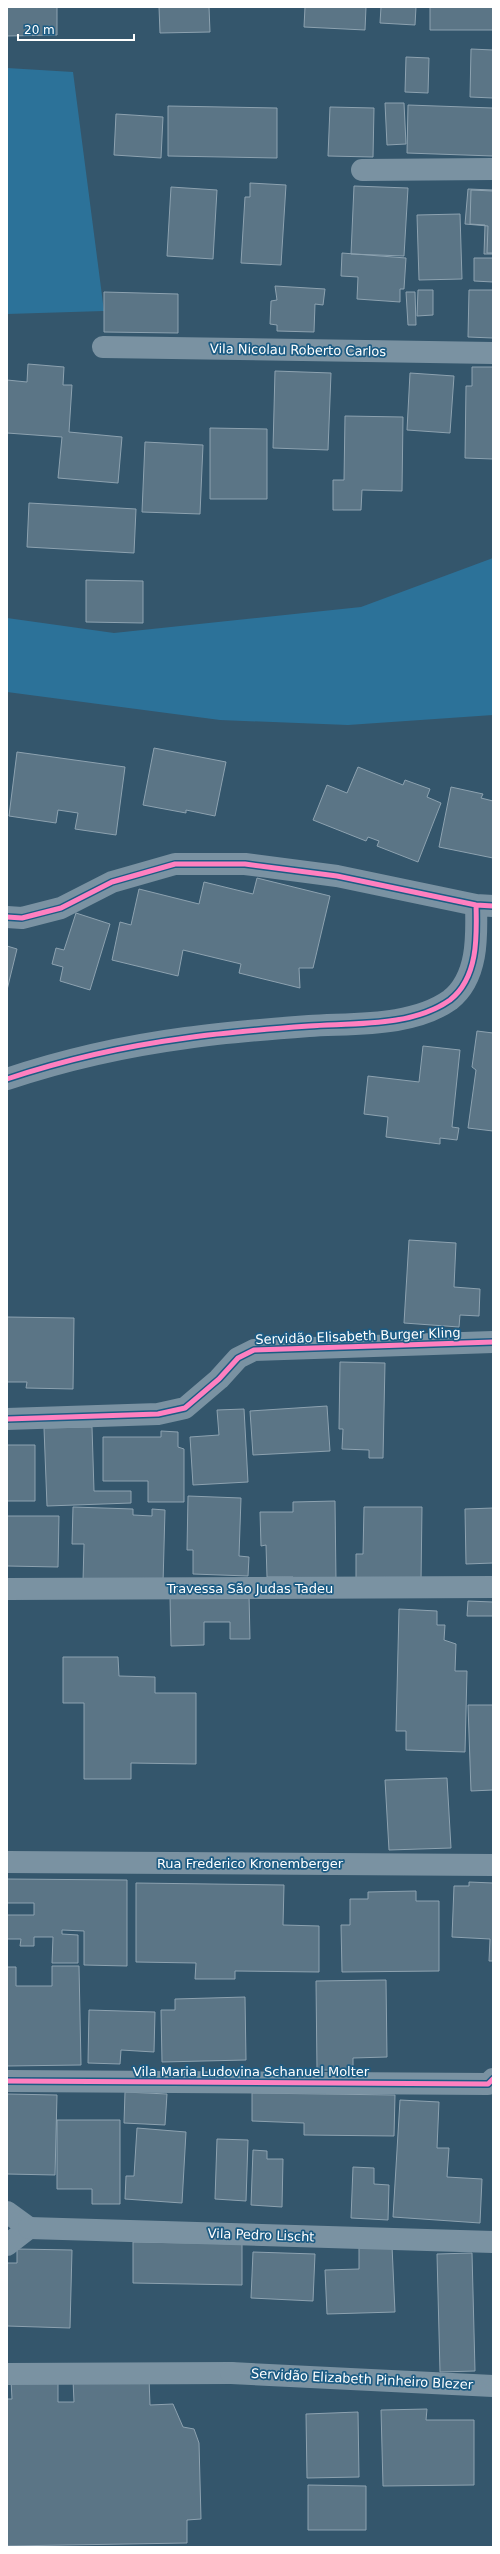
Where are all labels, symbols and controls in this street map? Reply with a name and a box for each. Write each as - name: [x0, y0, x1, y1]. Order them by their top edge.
- scale bar: [18, 16, 134, 42]
- text: 20 m: [24, 23, 55, 37]
- street label: Vila Nicolau Roberto Carlos: [210, 341, 386, 359]
- street label: Servidão Elisabeth Burger Kling: [255, 1325, 461, 1347]
- street label: Travessa São Judas Tadeu: [166, 1581, 333, 1596]
- street label: Rua Frederico Kronemberger: [157, 1856, 344, 1871]
- street label: Vila Maria Ludovina Schanuel Molter: [133, 2064, 370, 2079]
- street label: Vila Pedro Lischt: [207, 2226, 315, 2244]
- street label: Servidão Elizabeth Pinheiro Blezer: [251, 2366, 474, 2392]

